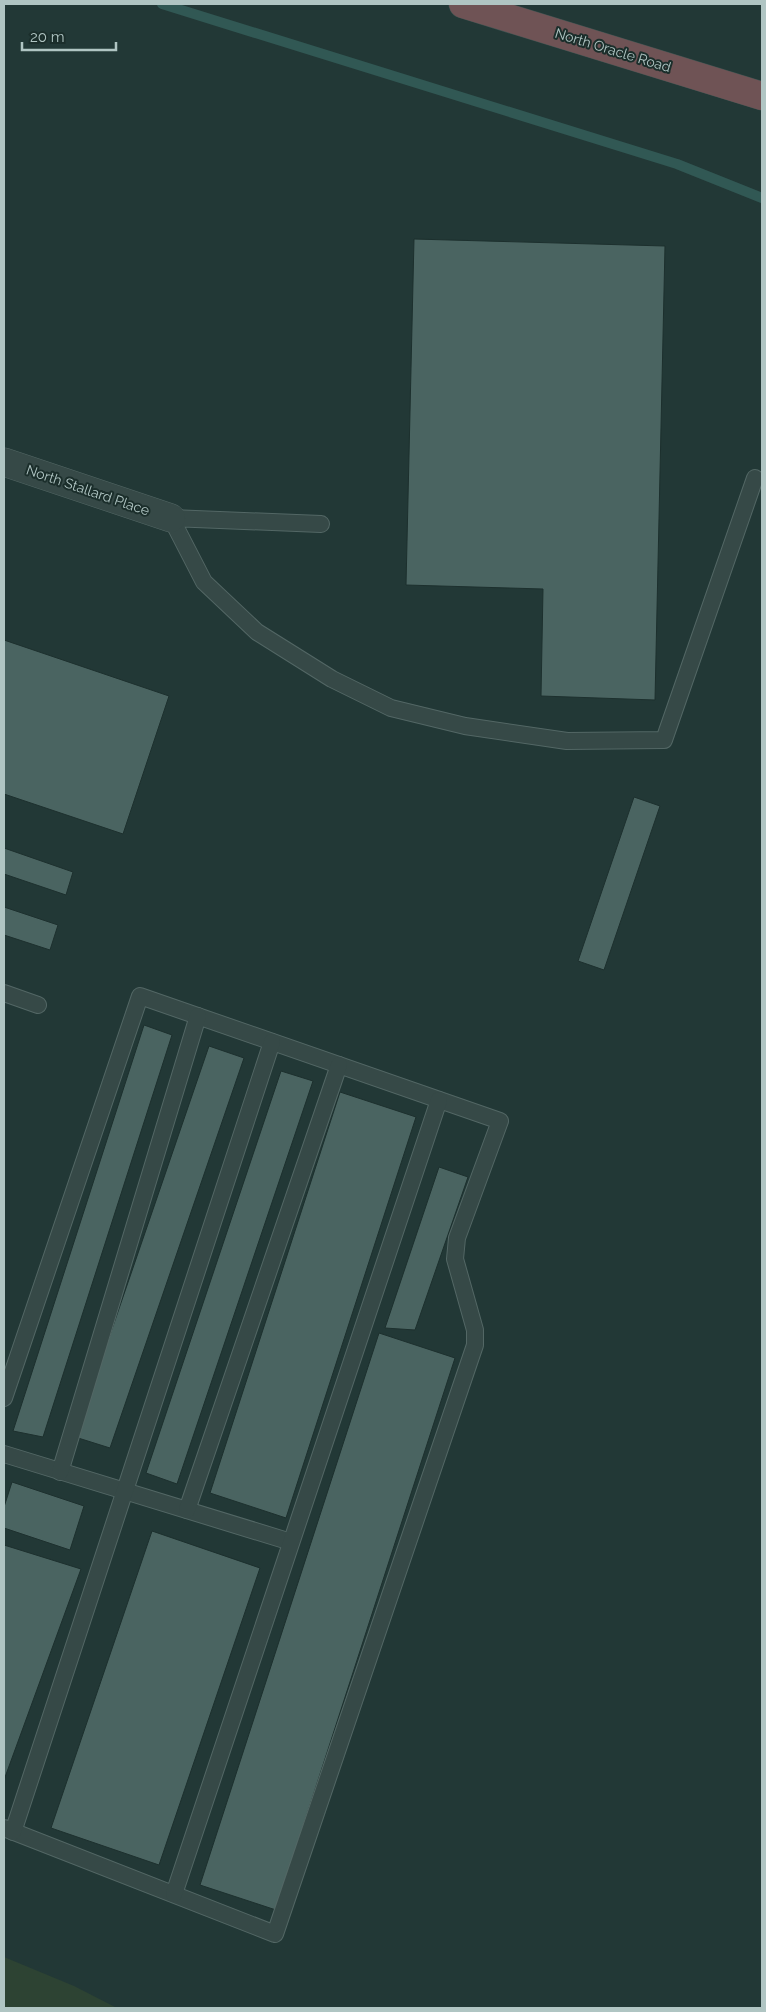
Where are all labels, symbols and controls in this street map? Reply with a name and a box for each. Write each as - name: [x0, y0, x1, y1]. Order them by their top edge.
- scale bar: [22, 20, 116, 52]
- street label: North Oracle Road: [553, 25, 673, 75]
- text: 20 m: [30, 28, 65, 46]
- street label: North Stallard Place: [24, 461, 152, 519]

